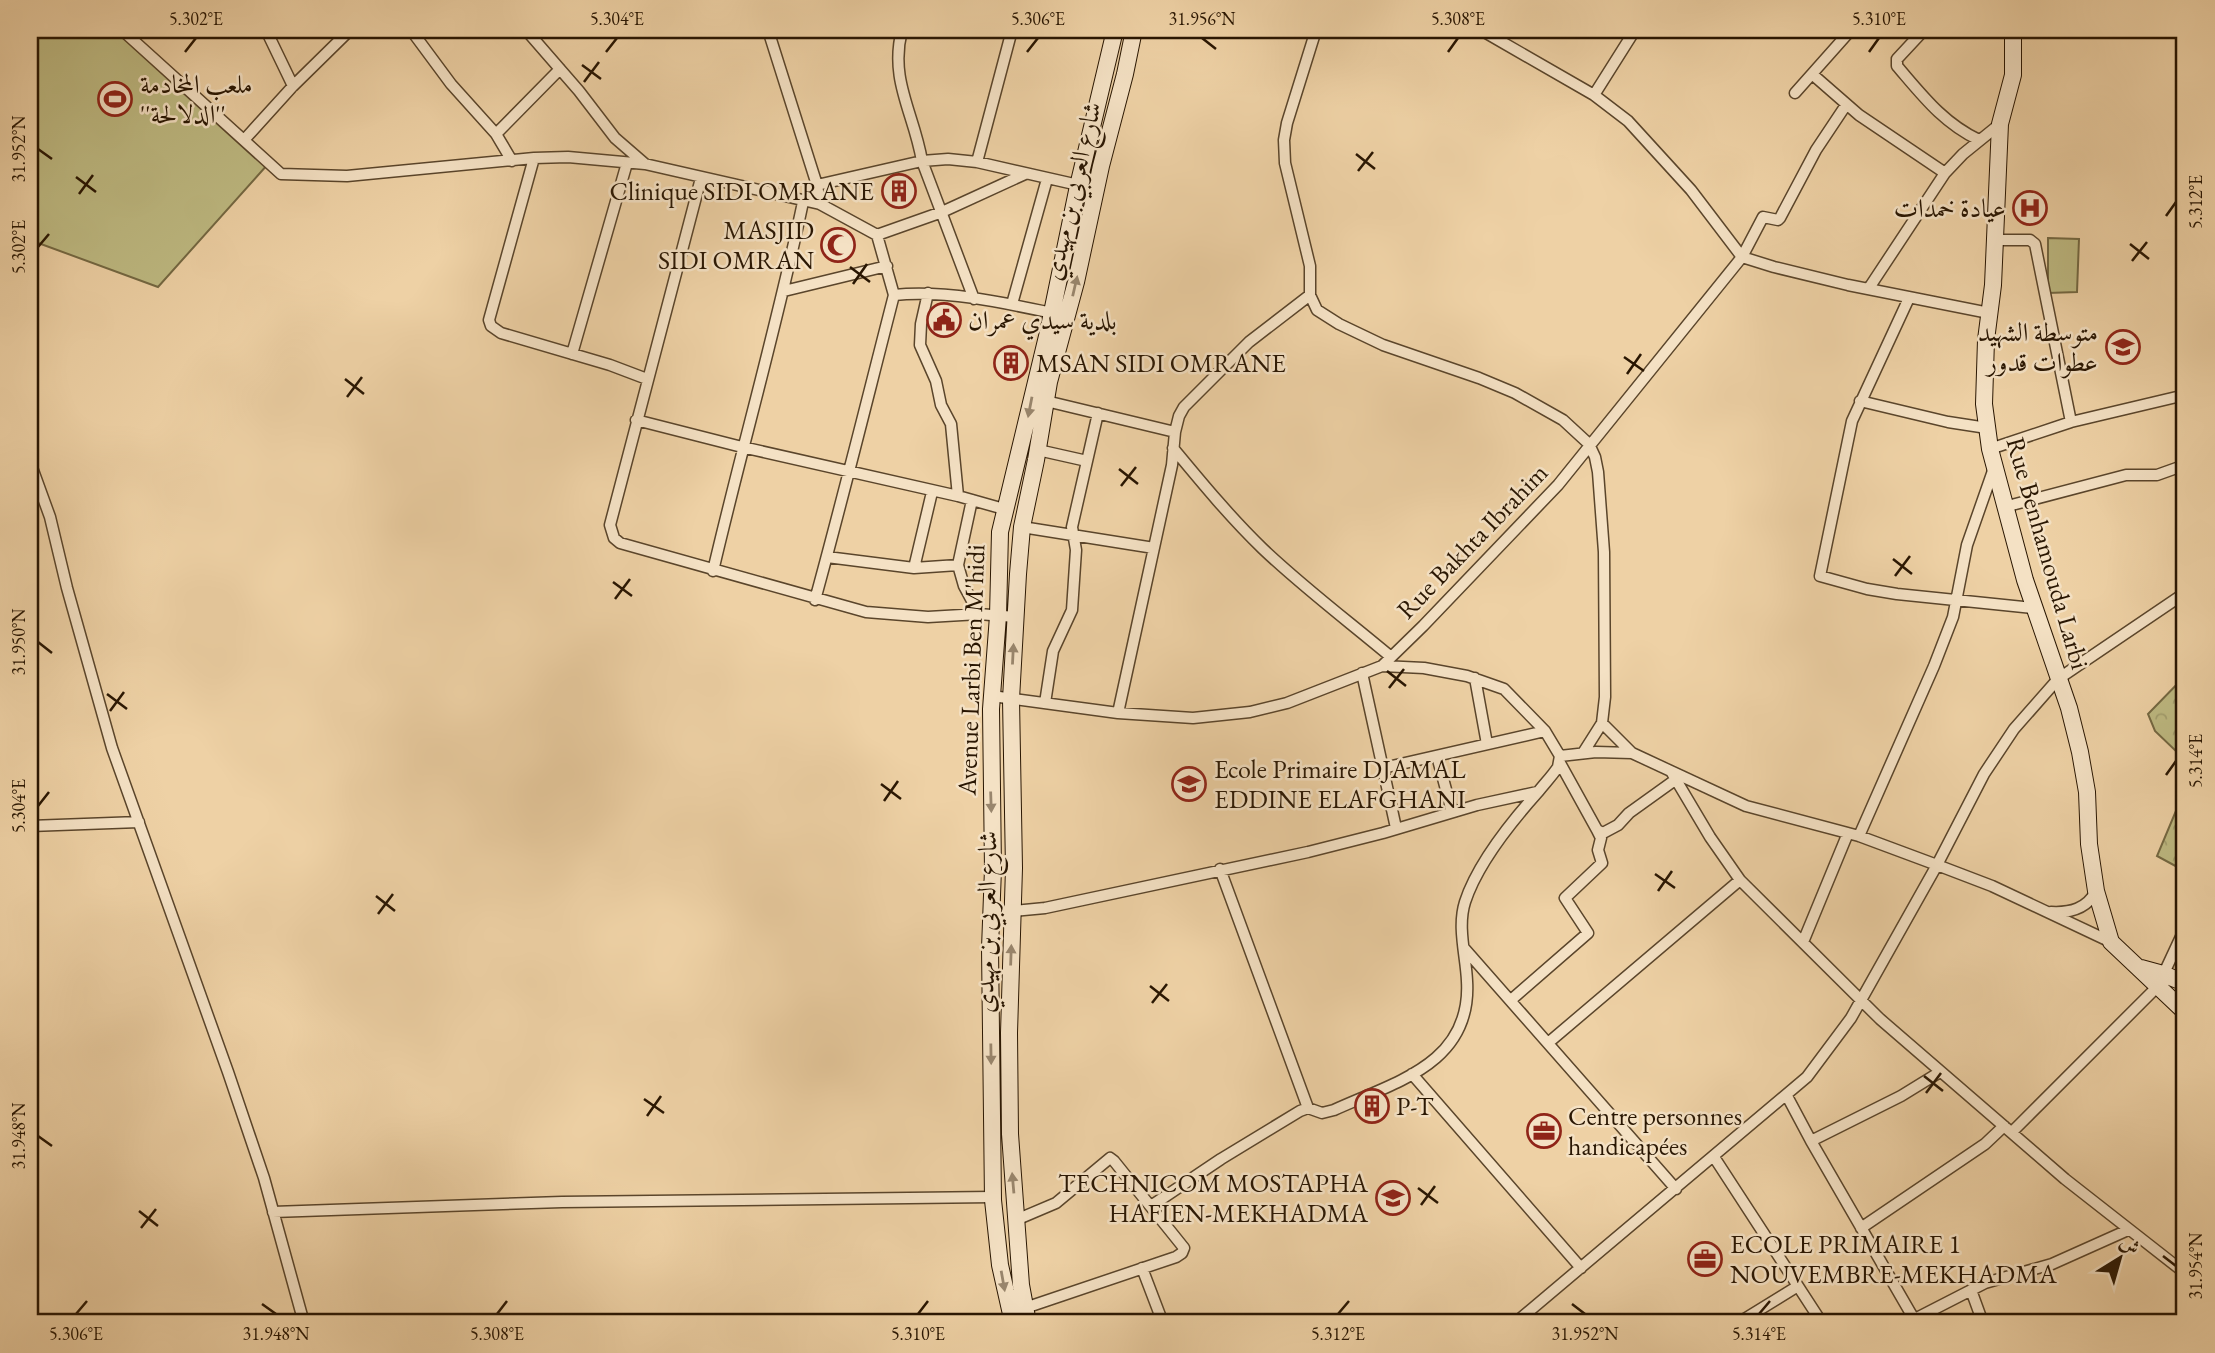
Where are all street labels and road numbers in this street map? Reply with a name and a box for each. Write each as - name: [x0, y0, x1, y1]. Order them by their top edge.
- street label: شارع العربي بن مهيدي: [1035, 98, 1114, 285]
- street label: Rue Benhamouda Larbi: [1999, 433, 2097, 673]
- street label: Rue Bakhta Ibrahim: [1389, 456, 1555, 626]
- street label: Avenue Larbi Ben M'hidi: [950, 544, 992, 797]
- street label: شارع العربي بن مهيدي: [967, 831, 1010, 1013]

